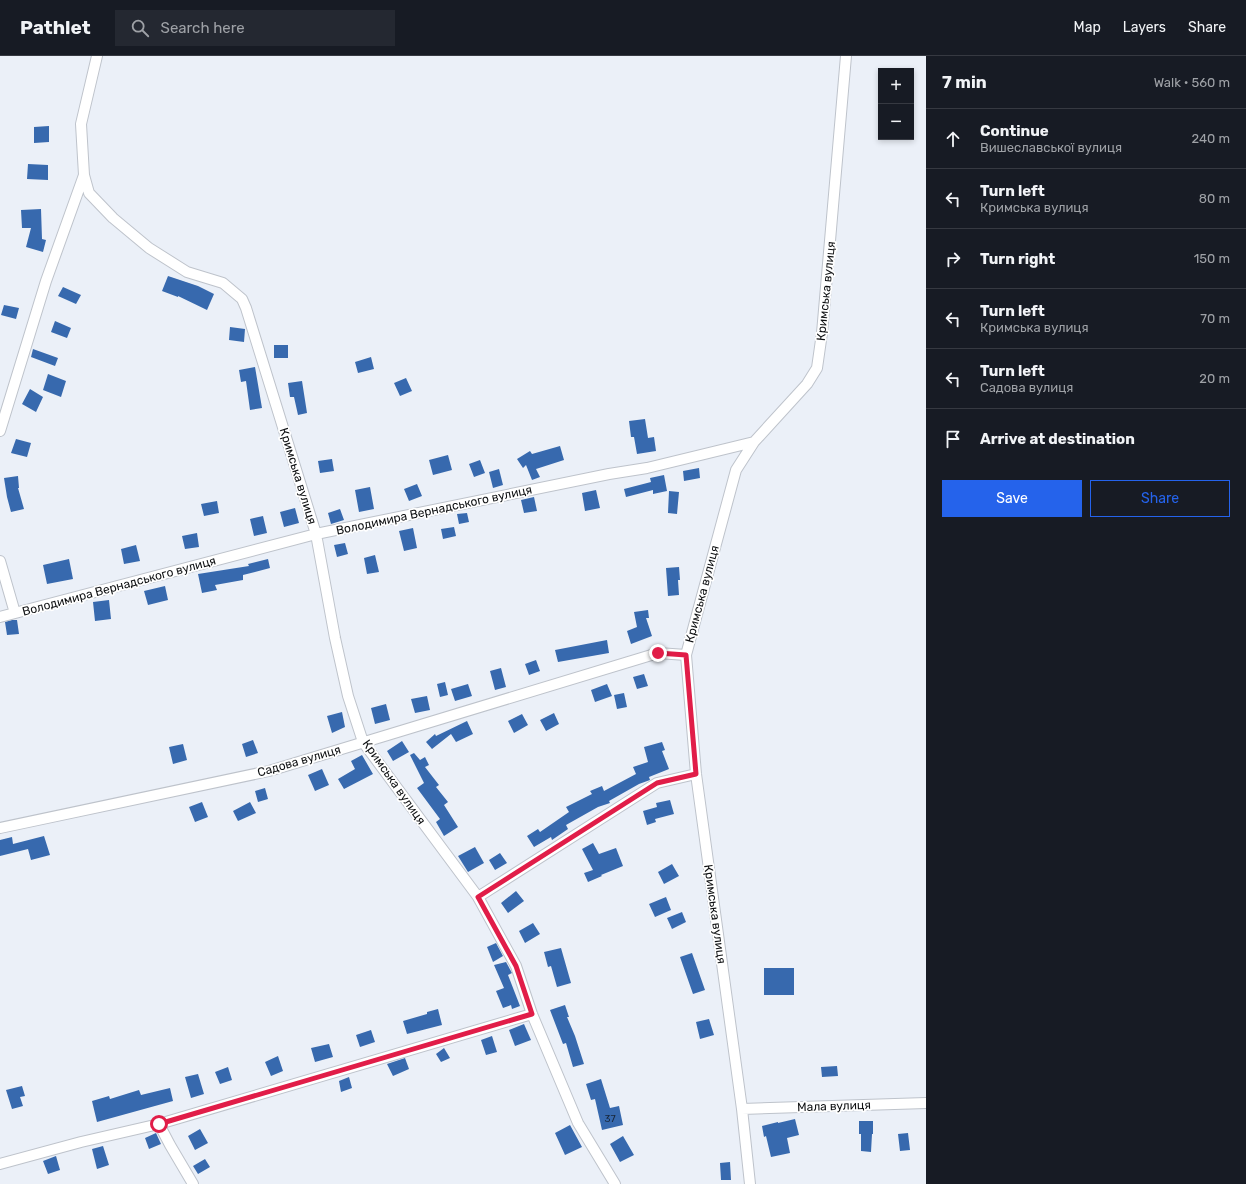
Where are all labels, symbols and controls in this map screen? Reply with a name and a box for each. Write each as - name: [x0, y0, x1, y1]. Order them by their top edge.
- search box: [115, 10, 395, 46]
- text: Pathlet: [20, 16, 91, 39]
- icon: search: [129, 17, 151, 39]
- text: Search here: [161, 19, 245, 37]
- text: Map: [1074, 19, 1101, 36]
- text: Layers: [1123, 19, 1166, 36]
- text: Share: [1188, 19, 1226, 36]
- map controls: [878, 68, 914, 140]
- button: +: [878, 68, 914, 104]
- text: 7 min: [942, 72, 987, 92]
- text: Walk · 560 m: [1154, 75, 1230, 90]
- button: −: [878, 104, 914, 140]
- text: Continue: [980, 122, 1049, 140]
- icon: ahead: [942, 128, 964, 150]
- text: 240 m: [1191, 131, 1230, 146]
- text: Вишеславської вулиця: [980, 140, 1122, 155]
- text: Turn left: [980, 182, 1045, 200]
- icon: left: [942, 188, 964, 210]
- text: 80 m: [1199, 191, 1230, 206]
- text: Кримська вулиця: [980, 200, 1088, 215]
- street label: Кримська вулиця: [814, 240, 838, 342]
- icon: right: [942, 248, 964, 270]
- text: Turn right: [980, 250, 1055, 268]
- text: 150 m: [1194, 251, 1230, 266]
- text: Turn left: [980, 302, 1045, 320]
- icon: left: [942, 308, 964, 330]
- text: 70 m: [1200, 311, 1230, 326]
- text: Кримська вулиця: [980, 320, 1088, 335]
- text: Turn left: [980, 362, 1045, 380]
- icon: left: [942, 368, 964, 390]
- text: 20 m: [1199, 371, 1230, 386]
- text: Садова вулиця: [980, 380, 1073, 395]
- street label: Кримська вулиця: [277, 426, 319, 526]
- icon: arrive: [942, 428, 964, 450]
- text: Arrive at destination: [980, 430, 1135, 448]
- button: Save: [942, 480, 1082, 517]
- button: Share: [1090, 480, 1230, 517]
- street label: Володимира Вернадського вулиця: [335, 482, 533, 538]
- street label: Кримська вулиця: [682, 544, 722, 644]
- street label: Володимира Вернадського вулиця: [21, 553, 217, 619]
- route end: [649, 644, 667, 662]
- street label: Кримська вулиця: [360, 737, 428, 827]
- street label: Садова вулиця: [256, 742, 342, 780]
- street label: Кримська вулиця: [701, 863, 729, 965]
- street label: Мала вулиця: [797, 1098, 871, 1114]
- house number: 37: [604, 1113, 616, 1125]
- route start: [150, 1115, 168, 1133]

